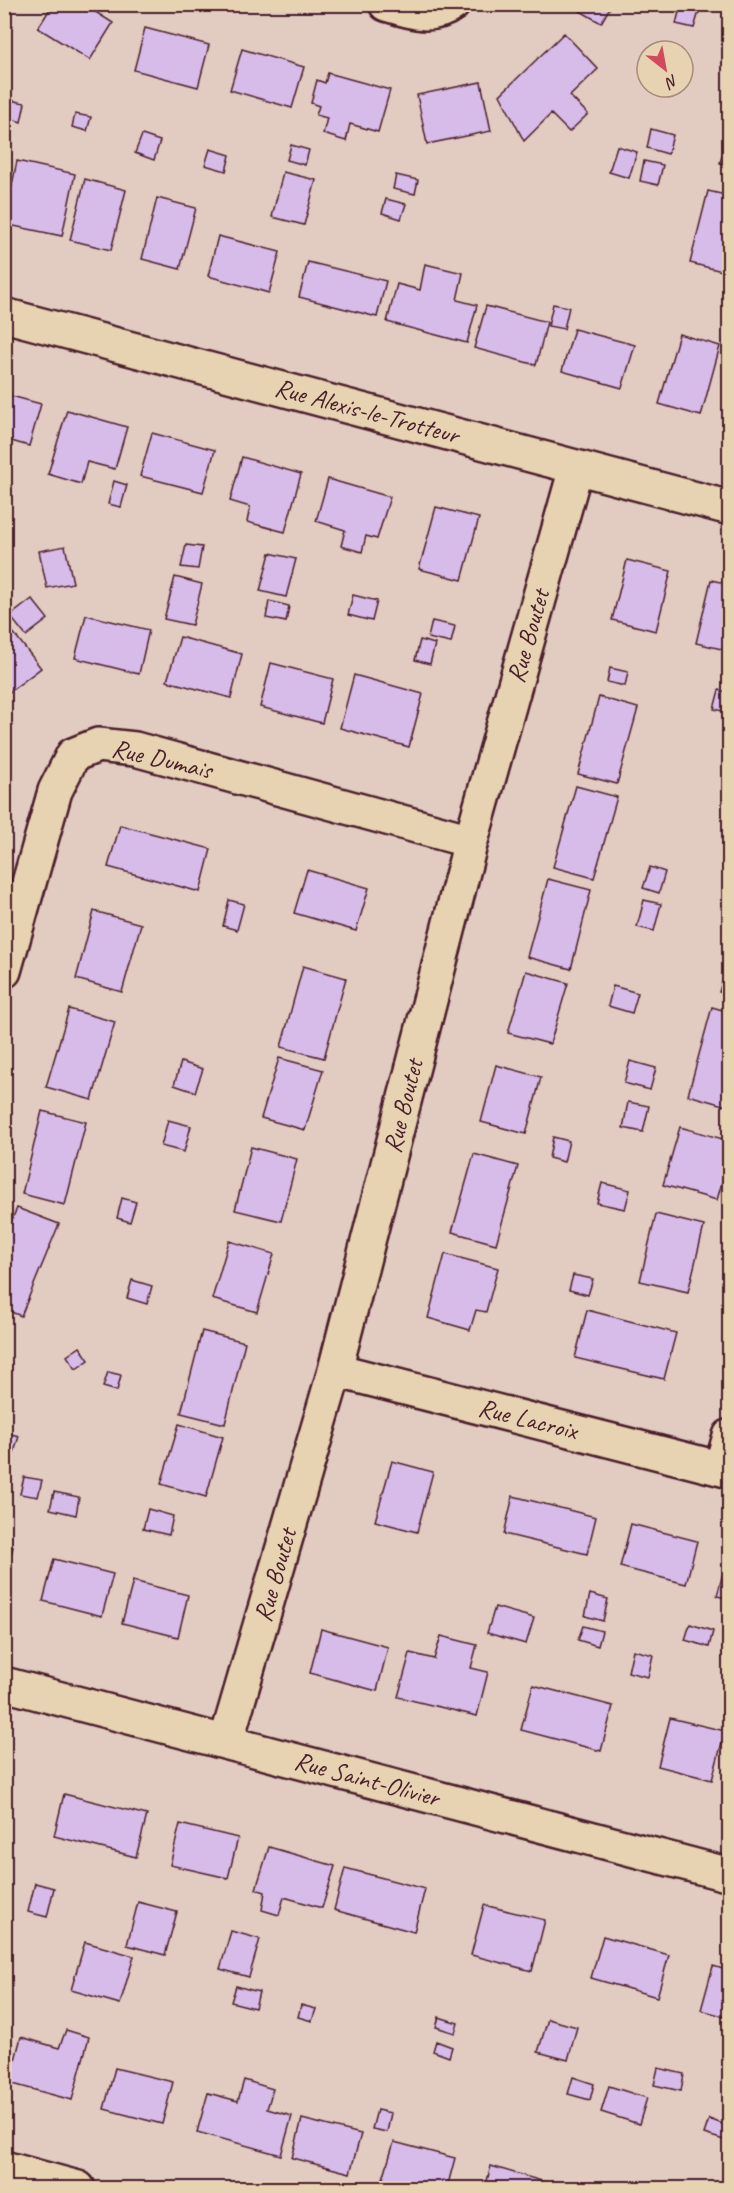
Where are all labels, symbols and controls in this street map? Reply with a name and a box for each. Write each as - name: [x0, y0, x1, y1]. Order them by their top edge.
- north arrow: [635, 39, 695, 99]
- text: N: [660, 70, 682, 94]
- street label: Rue Alexis-le-Trotteur: [272, 371, 465, 452]
- street label: Rue Boutet: [499, 583, 558, 686]
- street label: Rue Dumais: [109, 731, 217, 787]
- street label: Rue Boutet: [375, 1053, 431, 1156]
- street label: Rue Lacroix: [475, 1391, 583, 1448]
- street label: Rue Boutet: [246, 1522, 305, 1625]
- street label: Rue Saint-Olivier: [291, 1744, 446, 1815]

